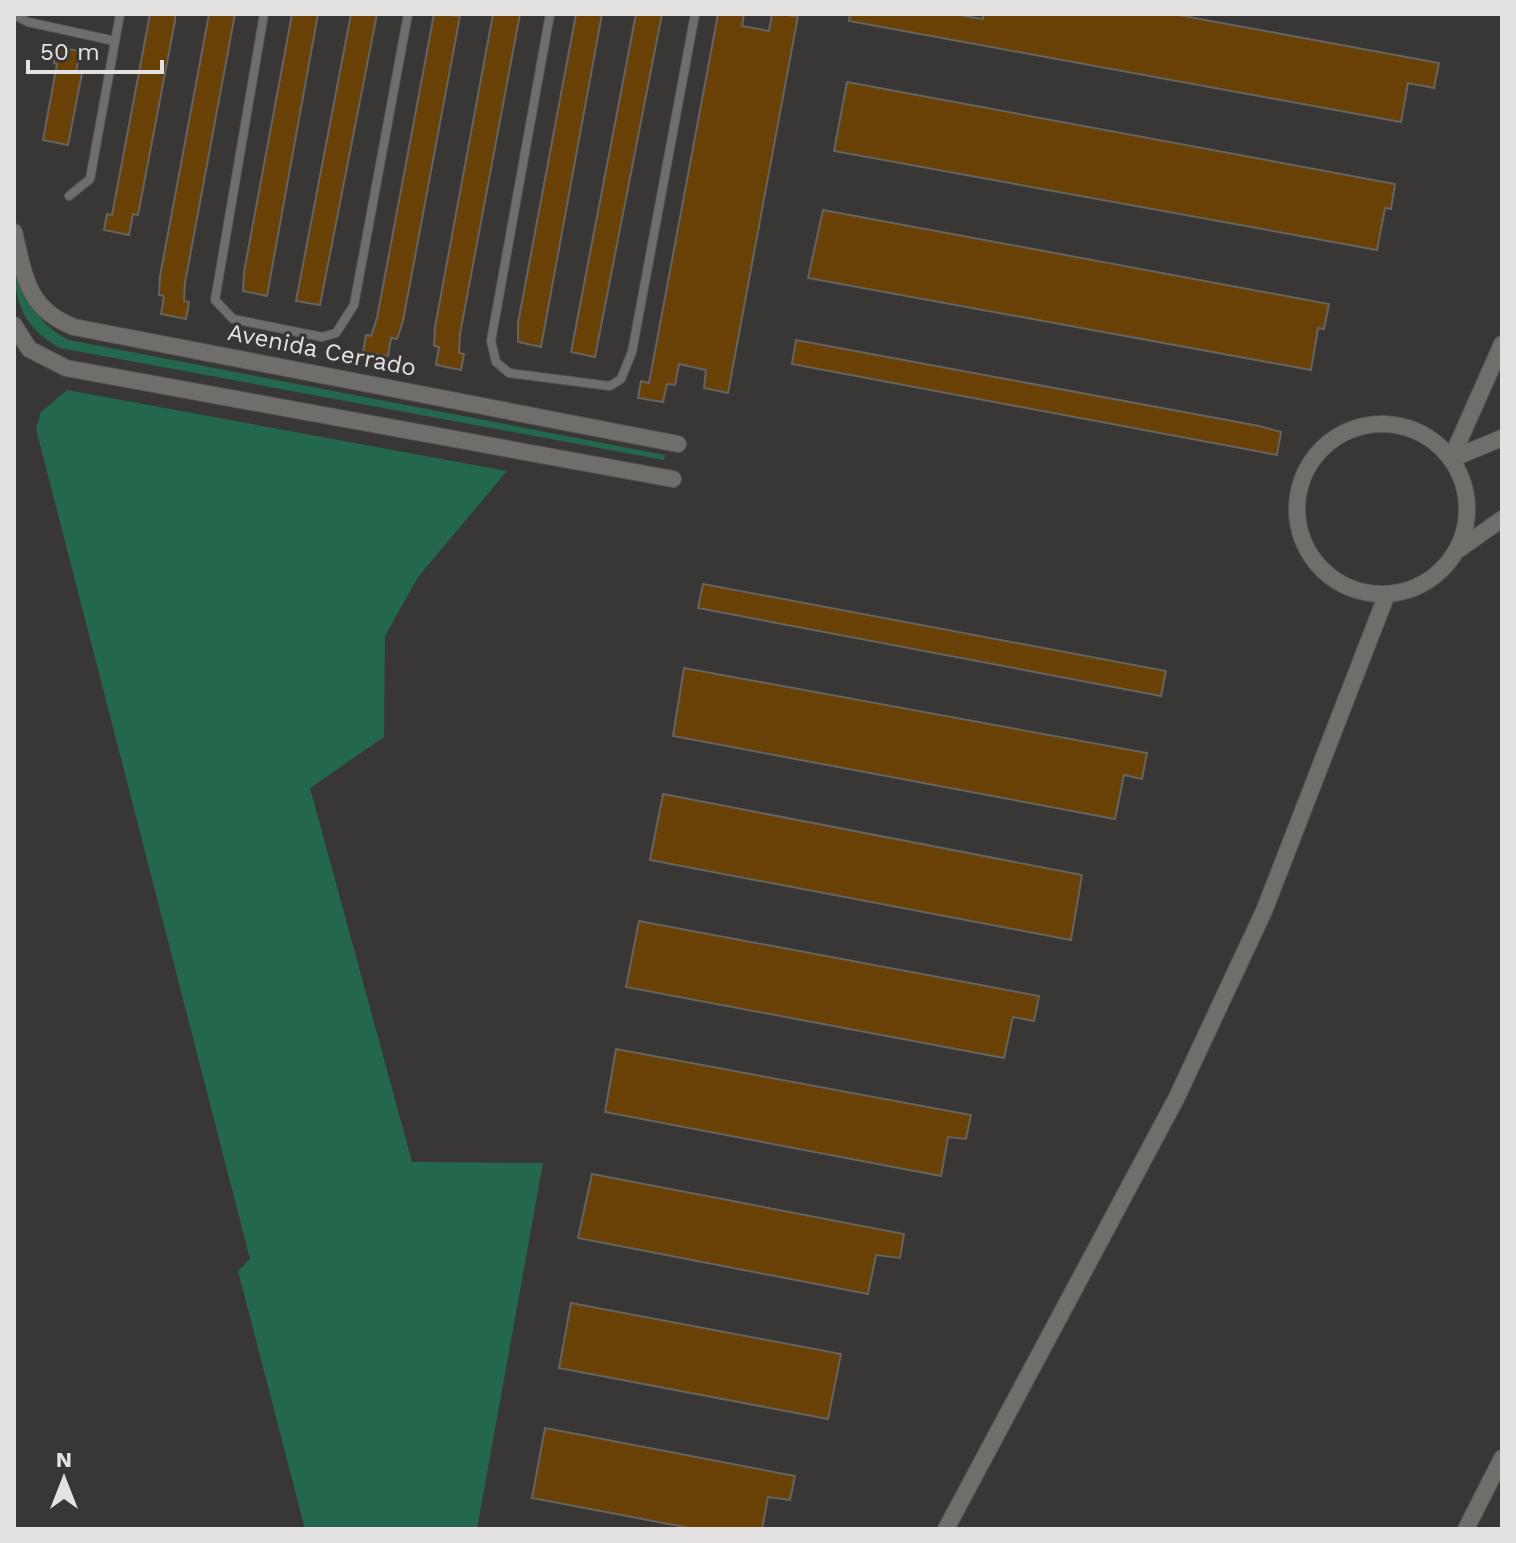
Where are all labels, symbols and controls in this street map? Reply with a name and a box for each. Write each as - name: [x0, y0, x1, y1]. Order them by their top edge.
- scale bar: [28, 24, 162, 74]
- text: 50 m: [40, 38, 100, 66]
- street label: Avenida Cerrado: [225, 318, 419, 382]
- north arrow: [24, 1439, 104, 1519]
- text: N: [56, 1447, 72, 1472]

